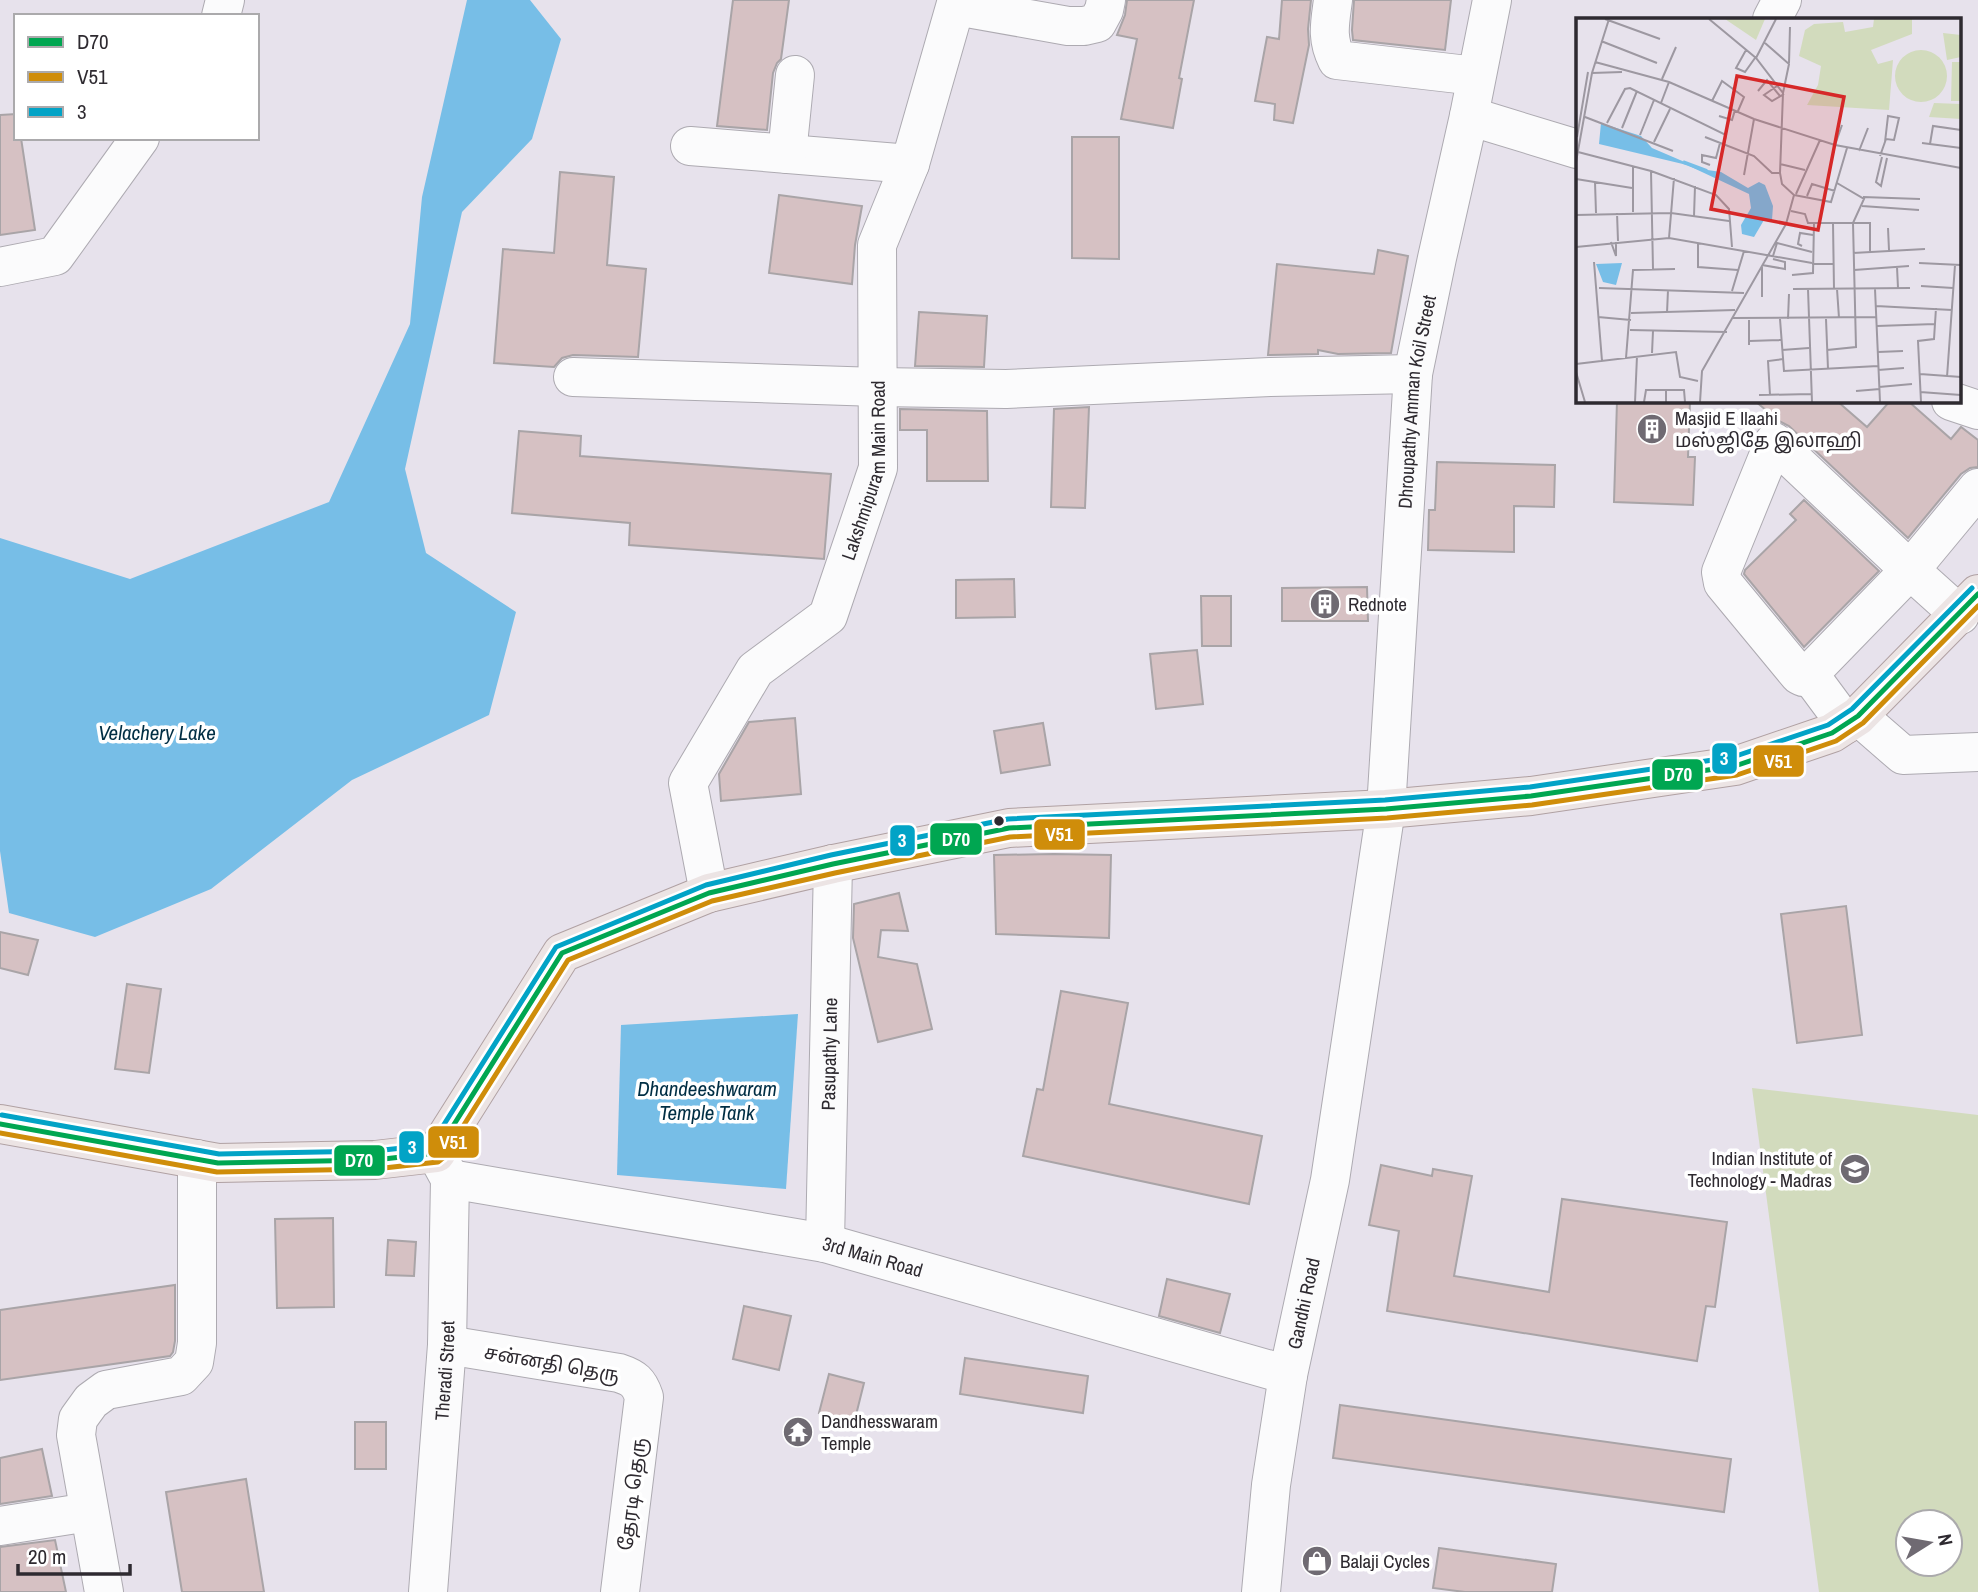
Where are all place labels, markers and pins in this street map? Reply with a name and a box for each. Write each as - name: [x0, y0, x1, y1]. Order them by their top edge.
- place label: Masjid E Ilaahi மஸ்ஜிதே இலாஹி: [1675, 405, 1862, 454]
- building icon: Masjid E Ilaahi மஸ்ஜிதே இலாஹி: [1635, 412, 1669, 446]
- building icon: Rednote: [1308, 587, 1342, 621]
- place label: Rednote: [1348, 591, 1407, 617]
- unlabelled marker: [992, 814, 1006, 828]
- place label: Indian Institute of Technology - Madras: [1687, 1145, 1833, 1193]
- school or university icon: Indian Institute of Technology - Madras: [1838, 1152, 1872, 1186]
- place label: Dandhesswaram Temple: [821, 1408, 938, 1456]
- temple icon: Dandhesswaram Temple: [781, 1415, 815, 1449]
- shop icon: Balaji Cycles: [1300, 1544, 1334, 1578]
- place label: Balaji Cycles: [1340, 1548, 1430, 1574]

